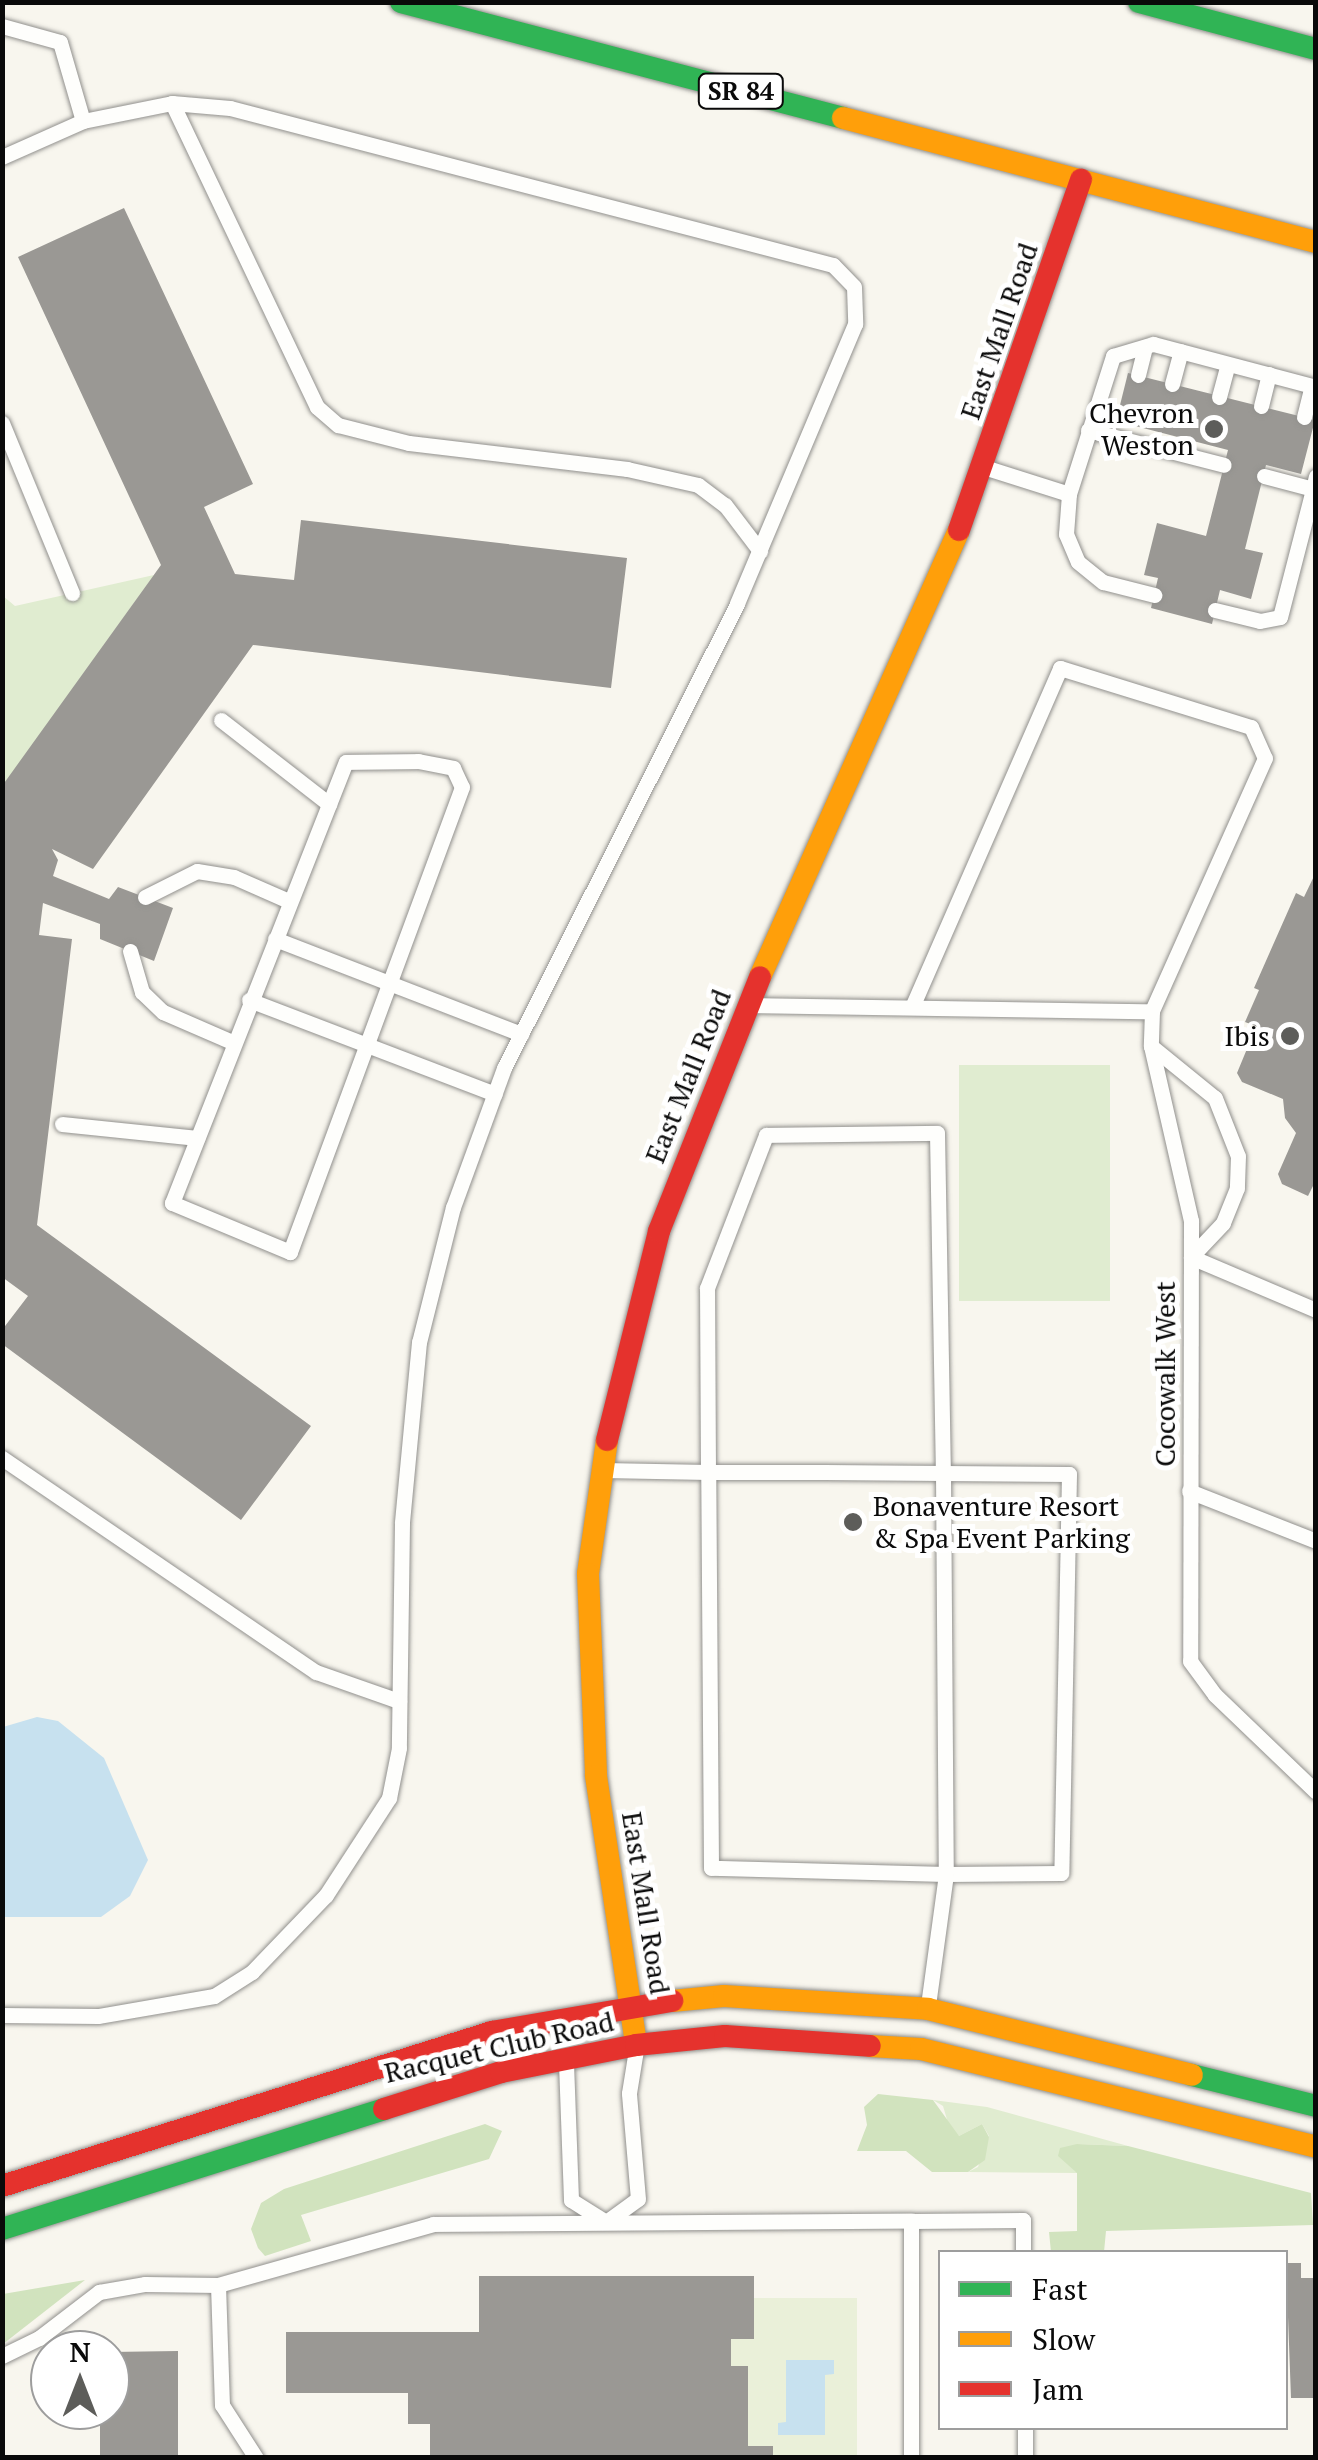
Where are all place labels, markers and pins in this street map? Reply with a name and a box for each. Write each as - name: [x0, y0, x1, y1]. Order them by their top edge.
- place label: Chevron Weston: [1089, 396, 1194, 462]
- marker: Chevron Weston: [1203, 418, 1225, 440]
- place label: Ibis: [1224, 1019, 1270, 1053]
- marker: Ibis: [1279, 1025, 1301, 1047]
- place label: Bonaventure Resort & Spa Event Parking: [873, 1489, 1130, 1555]
- marker: Bonaventure Resort & Spa Event Parking: [842, 1511, 864, 1533]

